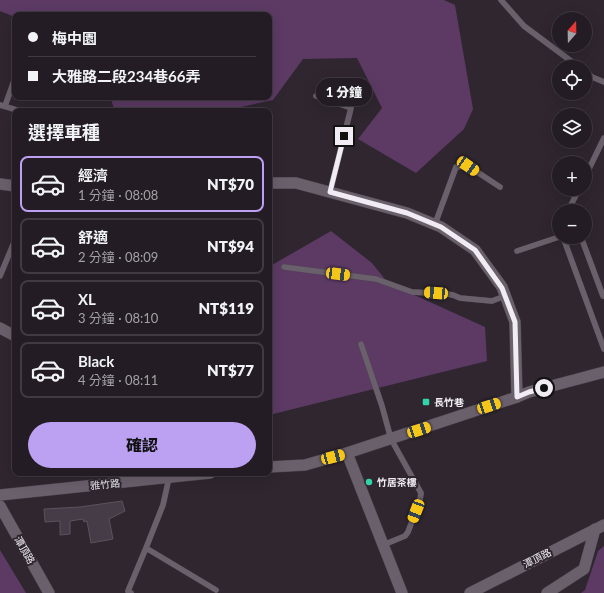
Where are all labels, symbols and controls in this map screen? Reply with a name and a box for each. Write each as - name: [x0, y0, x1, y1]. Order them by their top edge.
- north arrow: [552, 12, 592, 52]
- map controls: [552, 12, 592, 244]
- text: 梅中園: [52, 29, 97, 47]
- button: locate: [552, 60, 592, 100]
- text: 大雅路二段234巷66弄: [52, 67, 201, 85]
- callout: 1 分鐘: [316, 78, 372, 106]
- text: 1 分鐘: [326, 84, 362, 100]
- button: layers: [552, 108, 592, 148]
- text: 選擇車種: [28, 121, 100, 143]
- route end: [335, 127, 353, 145]
- car: [455, 154, 481, 178]
- button: +: [552, 156, 592, 196]
- icon: car: [30, 166, 66, 202]
- text: 經濟: [78, 166, 108, 184]
- text: NT$70: [207, 175, 254, 193]
- text: 1 分鐘 · 08:08: [78, 187, 158, 203]
- button: −: [552, 204, 592, 244]
- icon: car: [30, 228, 66, 264]
- text: 舒適: [78, 228, 108, 246]
- text: NT$94: [207, 237, 254, 255]
- text: 2 分鐘 · 08:09: [78, 249, 158, 265]
- car: [325, 267, 351, 281]
- car: [424, 286, 448, 300]
- icon: car: [30, 290, 66, 326]
- text: XL: [78, 290, 96, 308]
- text: NT$119: [198, 299, 254, 317]
- text: 3 分鐘 · 08:10: [78, 310, 158, 326]
- icon: car: [30, 352, 66, 388]
- text: Black: [78, 352, 114, 370]
- text: NT$77: [207, 361, 254, 379]
- text: 4 分鐘 · 08:11: [78, 372, 158, 388]
- route start: [535, 379, 553, 397]
- place label: 長竹巷: [434, 396, 464, 408]
- marker: 長竹巷: [421, 397, 431, 407]
- car: [476, 397, 502, 415]
- car: [406, 421, 432, 439]
- button: 確認: [28, 422, 256, 468]
- car: [320, 448, 346, 466]
- street label: 雅竹路: [89, 476, 121, 492]
- place label: 竹居茶樓: [376, 476, 417, 488]
- marker: 竹居茶樓: [364, 477, 374, 487]
- car: [406, 498, 426, 524]
- street label: 潭頂路: [12, 534, 38, 566]
- street label: 潭頂路: [521, 546, 553, 570]

